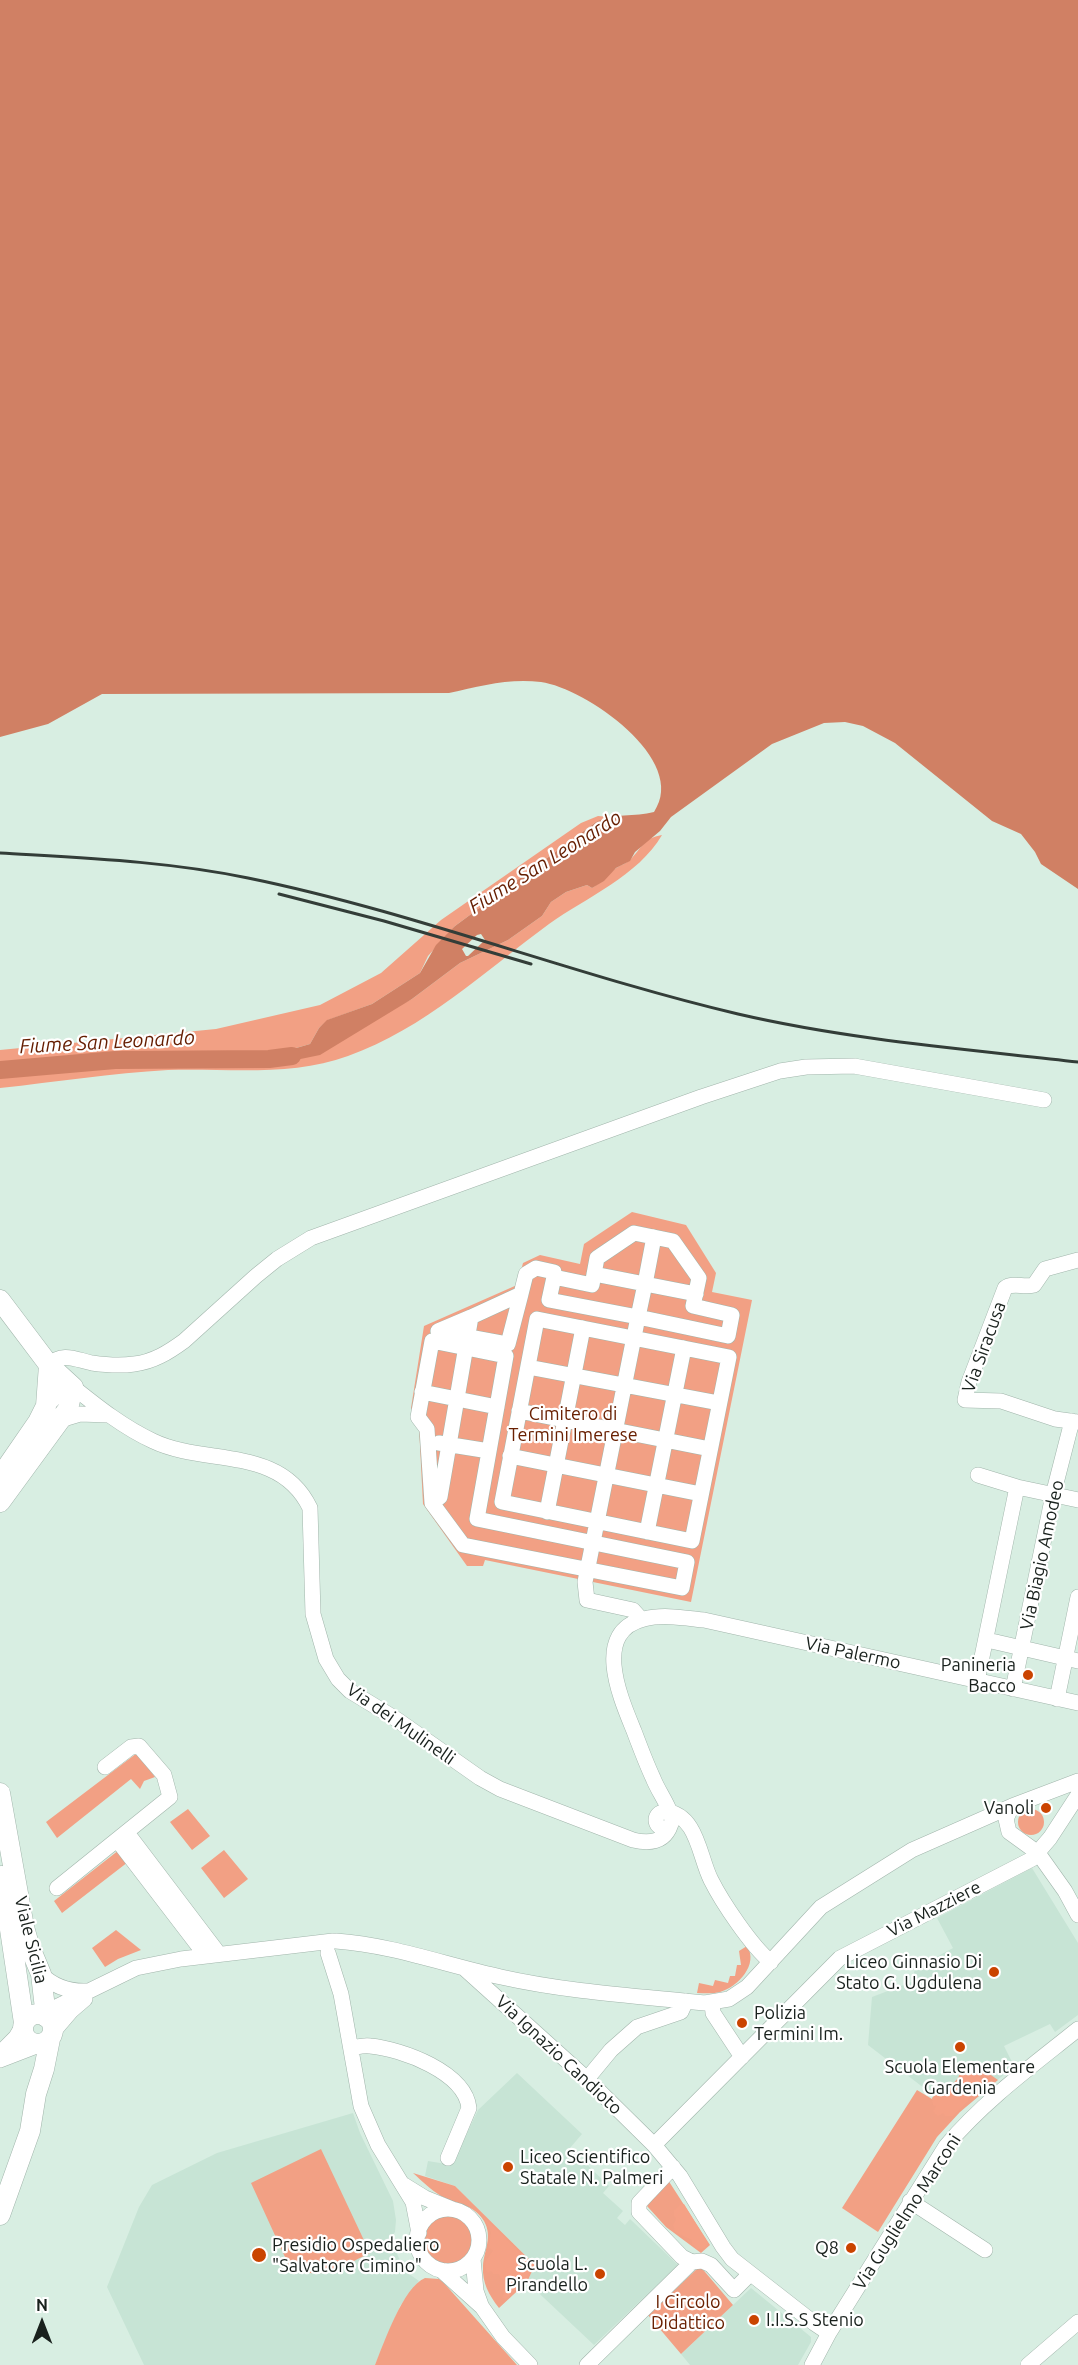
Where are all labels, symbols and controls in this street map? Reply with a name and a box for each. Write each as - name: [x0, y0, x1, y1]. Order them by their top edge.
- water label: Fiume San Leonardo: [464, 805, 626, 919]
- water label: Fiume San Leonardo: [19, 1025, 195, 1059]
- street label: Via Siracusa: [958, 1299, 1010, 1395]
- park label: Cimitero di Termini Imerese: [508, 1403, 638, 1446]
- street label: Via Biagio Amodeo: [1016, 1478, 1068, 1632]
- street label: Via Palermo: [803, 1632, 903, 1674]
- place label: Panineria Bacco: [941, 1654, 1016, 1696]
- marker: Panineria Bacco: [1021, 1668, 1035, 1682]
- street label: Via dei Mulinelli: [342, 1679, 460, 1769]
- place label: Vanoli: [984, 1797, 1034, 1819]
- marker: Vanoli: [1039, 1801, 1053, 1815]
- street label: Via Mazziere: [884, 1876, 984, 1942]
- street label: Viale Sicilia: [10, 1894, 52, 1986]
- place label: Liceo Ginnasio Di Stato G. Ugdulena: [836, 1951, 982, 1994]
- marker: Liceo Ginnasio Di Stato G. Ugdulena: [987, 1965, 1001, 1979]
- street label: Via Ignazio Candioto: [491, 1991, 627, 2119]
- place label: Polizia Termini Im.: [754, 2002, 843, 2044]
- marker: Polizia Termini Im.: [735, 2016, 749, 2030]
- marker: Scuola Elementare Gardenia: [953, 2040, 967, 2054]
- place label: Scuola Elementare Gardenia: [885, 2056, 1035, 2098]
- street label: Via Guglielmo Marconi: [849, 2130, 965, 2294]
- place label: Liceo Scientifico Statale N. Palmeri: [520, 2146, 663, 2188]
- marker: Liceo Scientifico Statale N. Palmeri: [501, 2160, 515, 2174]
- place label: Presidio Ospedaliero "Salvatore Cimino": [272, 2234, 440, 2276]
- place label: Q8: [815, 2237, 839, 2259]
- marker: Q8: [844, 2241, 858, 2255]
- marker: Presidio Ospedaliero "Salvatore Cimino": [250, 2246, 268, 2264]
- place label: Scuola L. Pirandello: [506, 2253, 588, 2296]
- marker: Scuola L. Pirandello: [593, 2267, 607, 2281]
- park label: I Circolo Didattico: [651, 2291, 725, 2334]
- north arrow: [12, 2293, 72, 2353]
- text: N: [36, 2296, 48, 2314]
- place label: I.I.S.S Stenio: [766, 2309, 864, 2331]
- marker: I.I.S.S Stenio: [747, 2313, 761, 2327]

